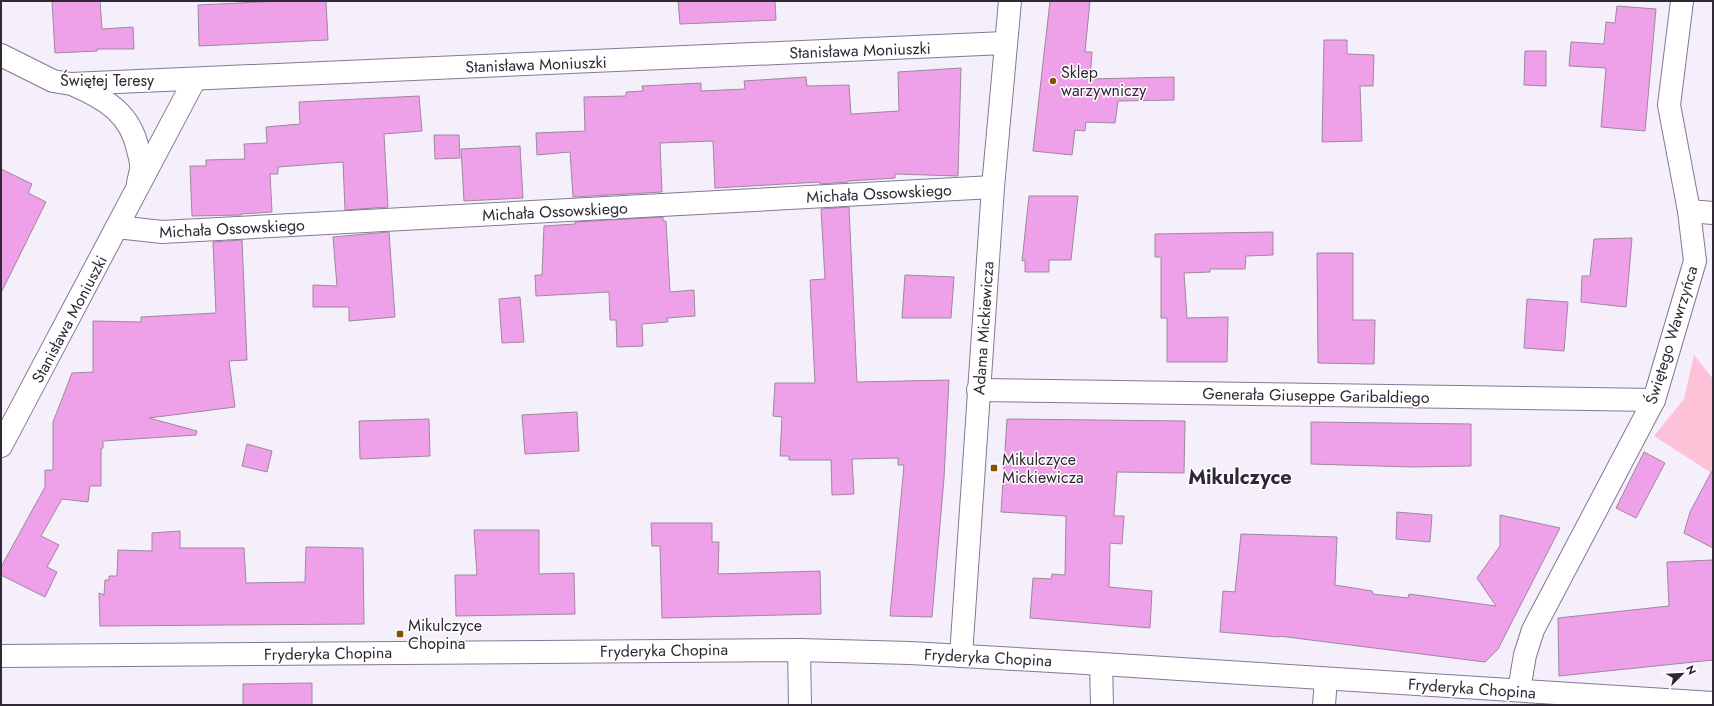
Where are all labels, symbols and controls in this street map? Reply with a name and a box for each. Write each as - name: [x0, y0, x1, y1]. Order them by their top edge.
- street label: Stanisława Moniuszki: [789, 37, 931, 64]
- street label: Stanisława Moniuszki: [465, 51, 607, 78]
- place label: Sklep warzywniczy: [1061, 61, 1147, 102]
- street label: Świętej Teresy: [60, 69, 155, 92]
- marker: Sklep warzywniczy: [1048, 76, 1058, 86]
- street label: Michała Ossowskiego: [806, 178, 953, 209]
- street label: Michała Ossowskiego: [482, 196, 629, 227]
- street label: Michała Ossowskiego: [159, 213, 306, 244]
- street label: Stanisława Moniuszki: [26, 251, 113, 387]
- street label: Adama Mickiewicza: [967, 260, 1000, 396]
- street label: Świętego Wawrzyńca: [1639, 263, 1704, 407]
- street label: Generała Giuseppe Garibaldiego: [1202, 382, 1430, 409]
- place label: Mikulczyce Mickiewicza: [1002, 448, 1084, 489]
- marker: Mikulczyce Mickiewicza: [989, 463, 999, 473]
- district label: Mikulczyce: [1188, 463, 1292, 492]
- place label: Mikulczyce Chopina: [408, 614, 482, 655]
- marker: Mikulczyce Chopina: [395, 629, 405, 639]
- street label: Fryderyka Chopina: [600, 638, 728, 663]
- street label: Fryderyka Chopina: [264, 641, 392, 666]
- street label: Fryderyka Chopina: [923, 643, 1053, 672]
- north arrow: [1662, 654, 1702, 694]
- text: N: [1682, 663, 1700, 677]
- street label: Fryderyka Chopina: [1407, 673, 1537, 704]

